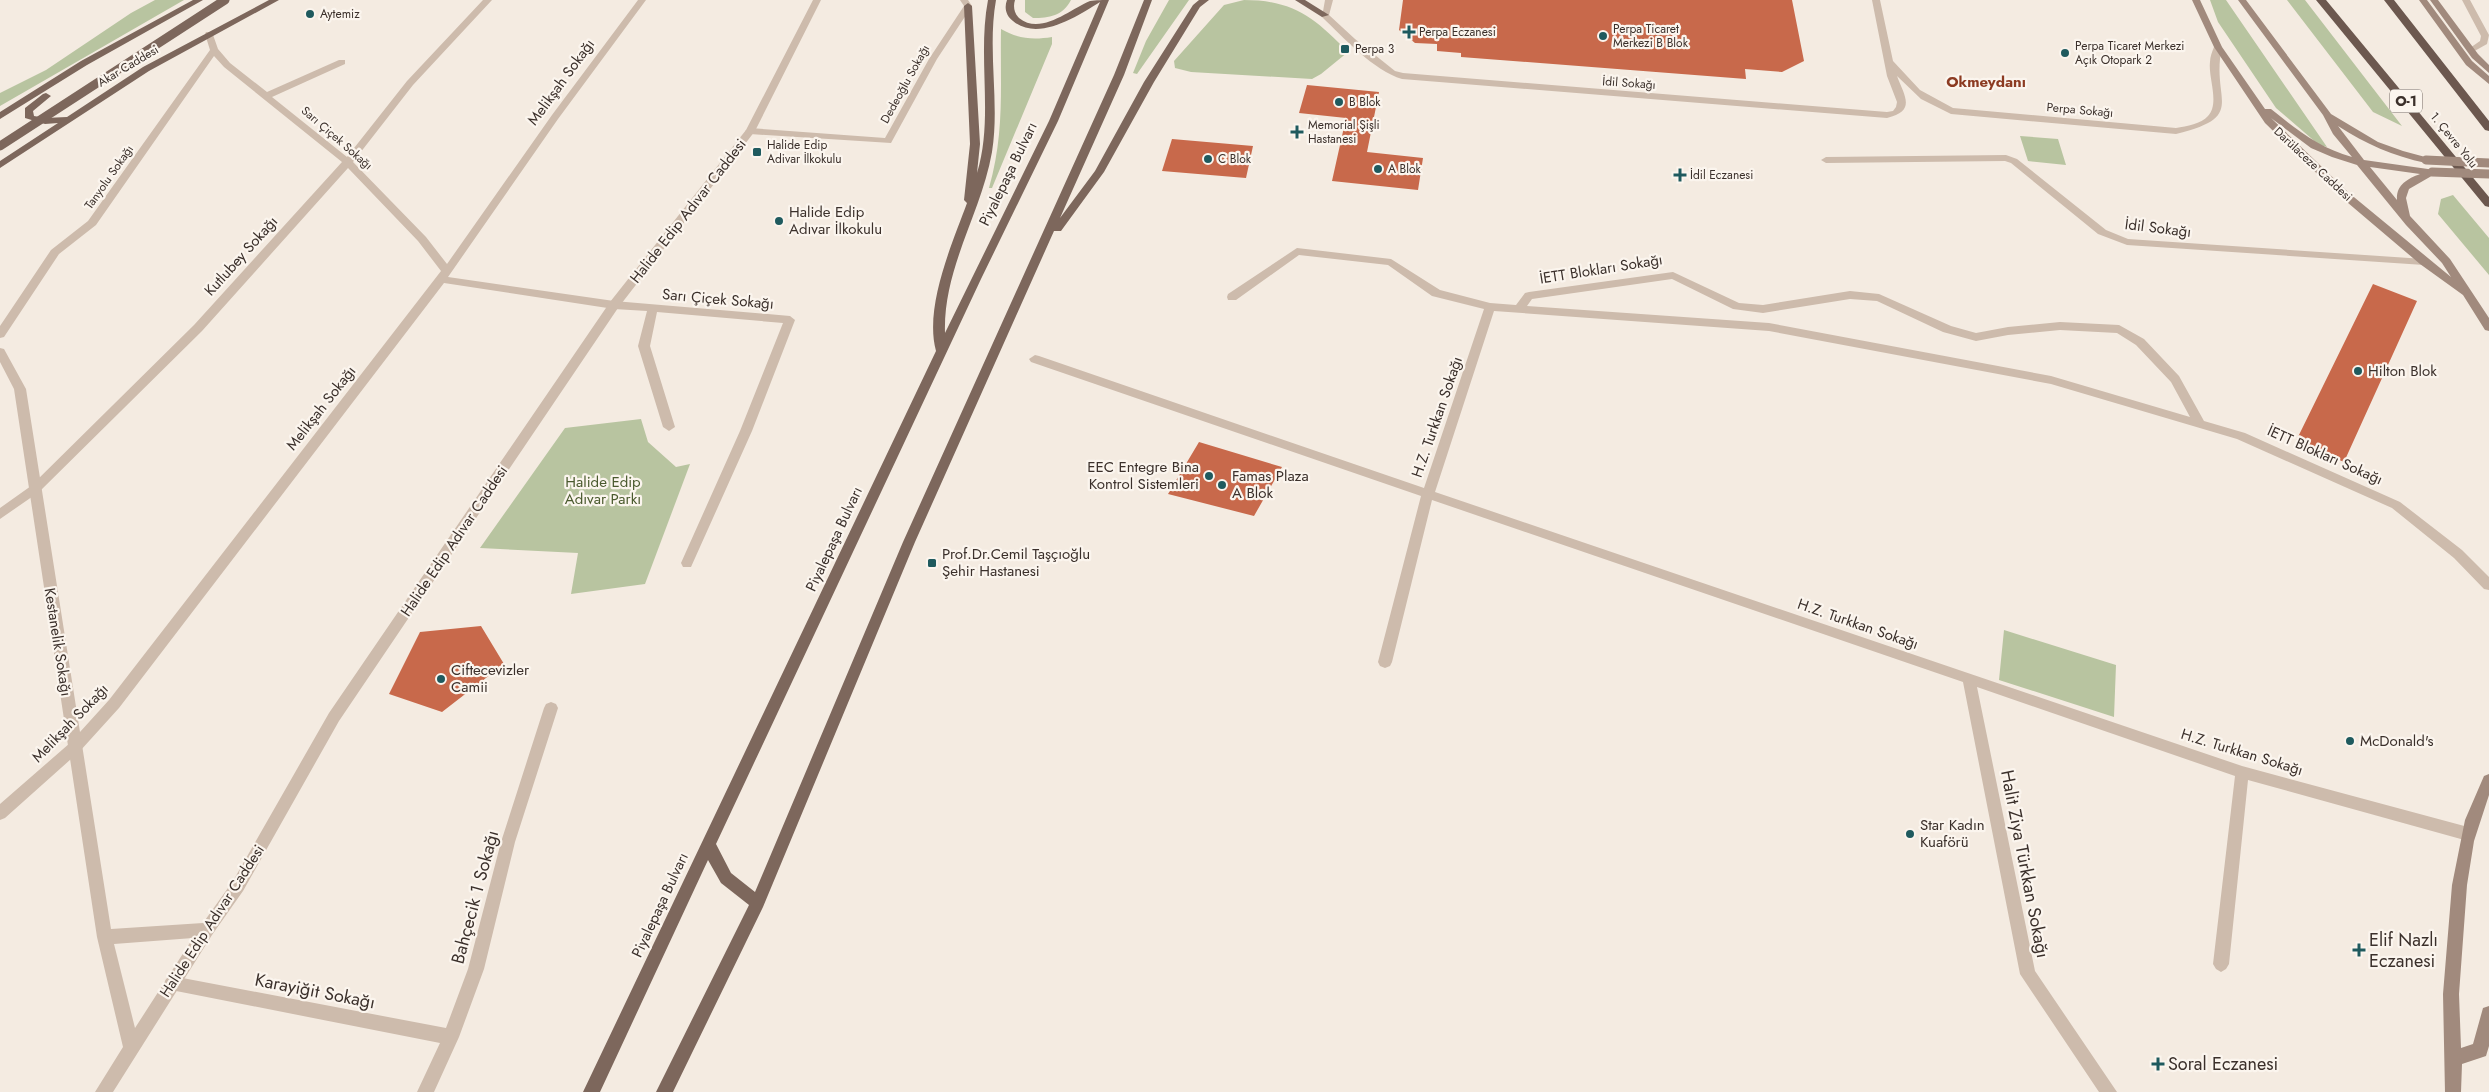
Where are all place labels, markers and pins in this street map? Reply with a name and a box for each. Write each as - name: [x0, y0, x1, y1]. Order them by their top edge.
- place label: Aytemiz: [320, 5, 360, 23]
- marker: Aytemiz: [304, 8, 316, 20]
- place label: Perpa Ticaret Merkezi B Blok: [1613, 20, 1689, 52]
- place label: Perpa Eczanesi: [1419, 23, 1496, 41]
- marker: Perpa Eczanesi: [1403, 26, 1415, 38]
- marker: Perpa Ticaret Merkezi B Blok: [1597, 30, 1609, 42]
- place label: Perpa Ticaret Merkezi Açık Otopark 2: [2075, 37, 2184, 69]
- place label: Perpa 3: [1355, 40, 1395, 58]
- marker: Perpa 3: [1339, 43, 1351, 55]
- marker: Perpa Ticaret Merkezi Açık Otopark 2: [2059, 47, 2071, 59]
- place label: B Blok: [1349, 93, 1381, 111]
- marker: B Blok: [1333, 96, 1345, 108]
- place label: Memorial Şişli Hastanesi: [1308, 116, 1380, 148]
- marker: Memorial Şişli Hastanesi: [1290, 125, 1304, 139]
- place label: Halide Edip Adivar İlkokulu: [767, 136, 842, 168]
- marker: Halide Edip Adivar İlkokulu: [751, 146, 763, 158]
- place label: C Blok: [1218, 150, 1252, 168]
- marker: C Blok: [1202, 153, 1214, 165]
- place label: A Blok: [1388, 160, 1422, 178]
- marker: A Blok: [1372, 163, 1384, 175]
- place label: İdil Eczanesi: [1690, 166, 1753, 184]
- marker: İdil Eczanesi: [1674, 169, 1686, 181]
- place label: Halide Edip Adıvar İlkokulu: [789, 201, 882, 240]
- marker: Halide Edip Adıvar İlkokulu: [773, 215, 785, 227]
- place label: Hilton Blok: [2368, 360, 2437, 382]
- marker: Hilton Blok: [2352, 365, 2364, 377]
- place label: EEC Entegre Bina Kontrol Sistemleri: [1087, 456, 1199, 495]
- place label: Famas Plaza A Blok: [1232, 465, 1309, 504]
- marker: EEC Entegre Bina Kontrol Sistemleri: [1203, 470, 1215, 482]
- marker: Famas Plaza A Blok: [1216, 479, 1228, 491]
- place label: Prof.Dr.Cemil Taşçıoğlu Şehir Hastanesi: [942, 543, 1090, 582]
- marker: Prof.Dr.Cemil Taşçıoğlu Şehir Hastanesi: [926, 557, 938, 569]
- place label: Ciftecevizler Camii: [451, 659, 530, 698]
- marker: Ciftecevizler Camii: [435, 673, 447, 685]
- place label: McDonald's: [2360, 730, 2434, 752]
- marker: McDonald's: [2344, 735, 2356, 747]
- place label: Star Kadın Kuaförü: [1920, 814, 1985, 853]
- marker: Star Kadın Kuaförü: [1904, 828, 1916, 840]
- place label: Elif Nazlı Eczanesi: [2369, 927, 2438, 974]
- marker: Elif Nazlı Eczanesi: [2353, 944, 2365, 956]
- place label: Soral Eczanesi: [2168, 1051, 2278, 1077]
- marker: Soral Eczanesi: [2152, 1058, 2164, 1070]

